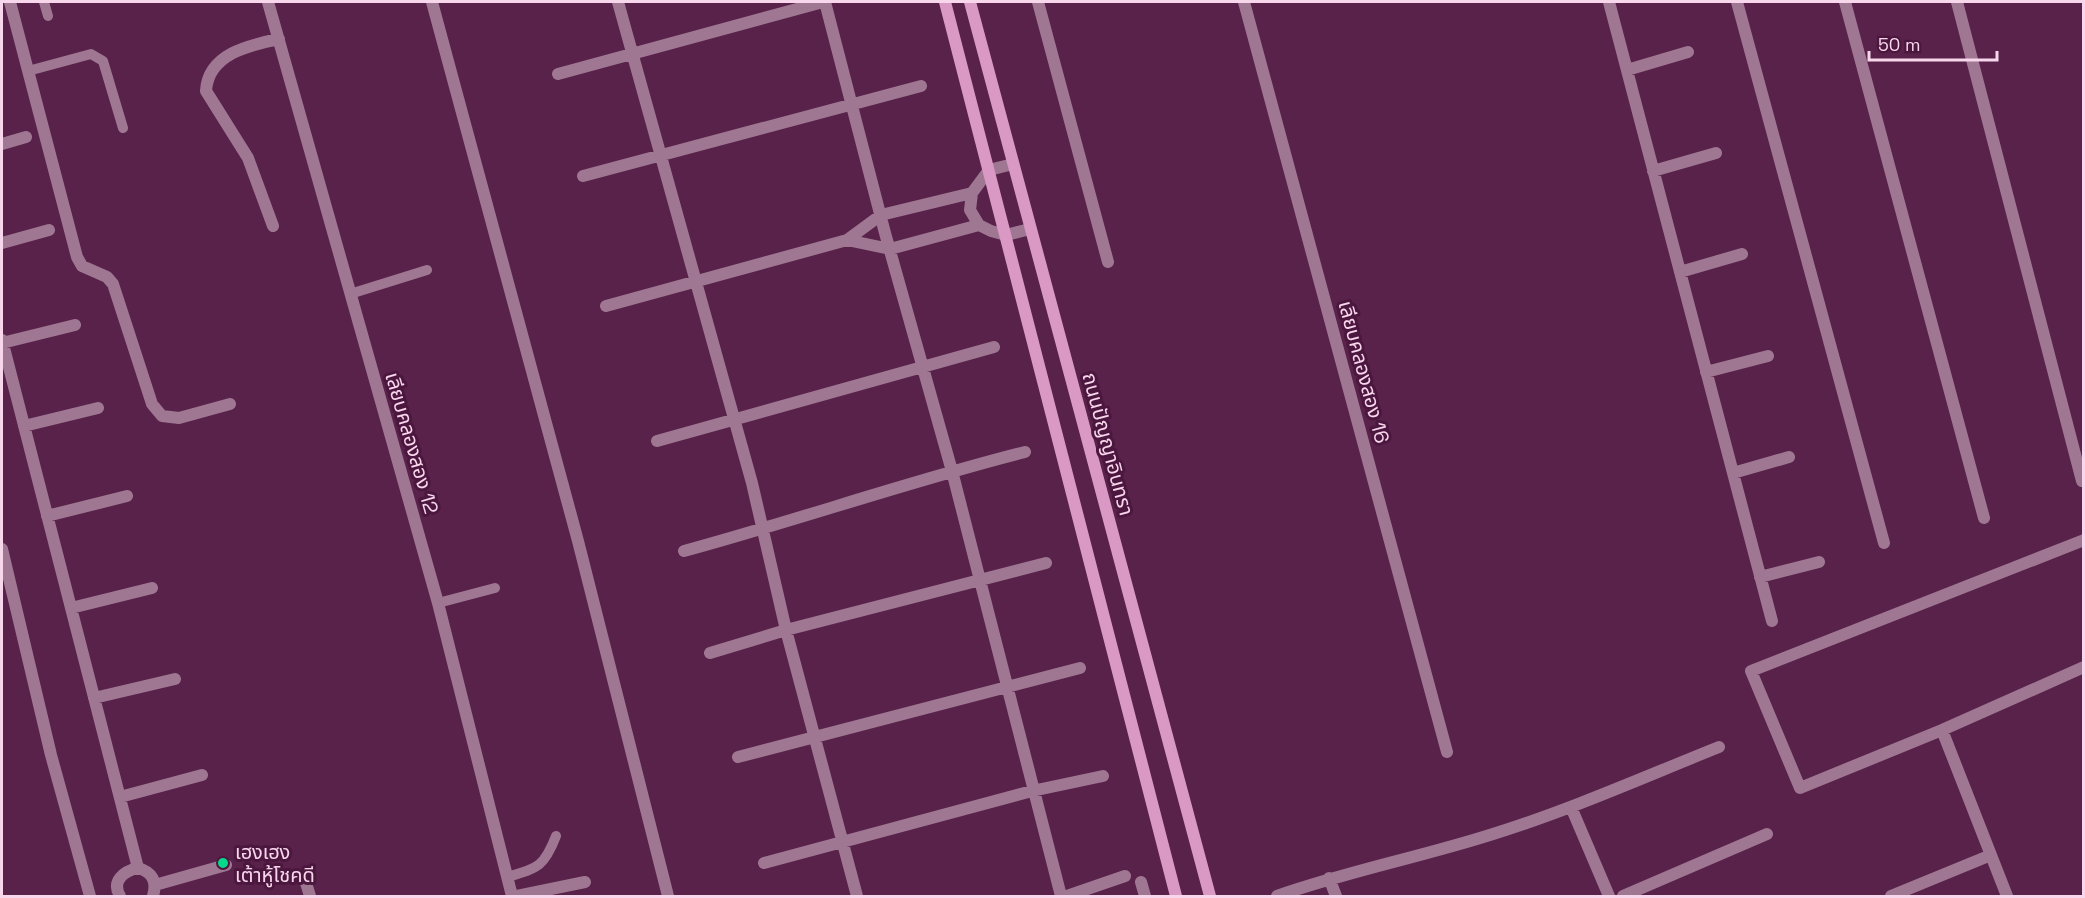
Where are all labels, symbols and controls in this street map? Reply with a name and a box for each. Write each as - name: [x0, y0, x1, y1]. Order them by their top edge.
- scale bar: [1869, 24, 1996, 62]
- text: 50 m: [1878, 33, 1920, 56]
- street label: เลียบคลองสอง 16: [1332, 298, 1396, 446]
- street label: เลียบคลองสอง 12: [379, 369, 445, 517]
- street label: ถนนปัญญาอินทรา: [1076, 370, 1140, 518]
- place label: เฮงเฮง เต้าหู้โชคดี: [235, 839, 315, 888]
- marker: เฮงเฮง เต้าหู้โชคดี: [216, 856, 230, 870]

